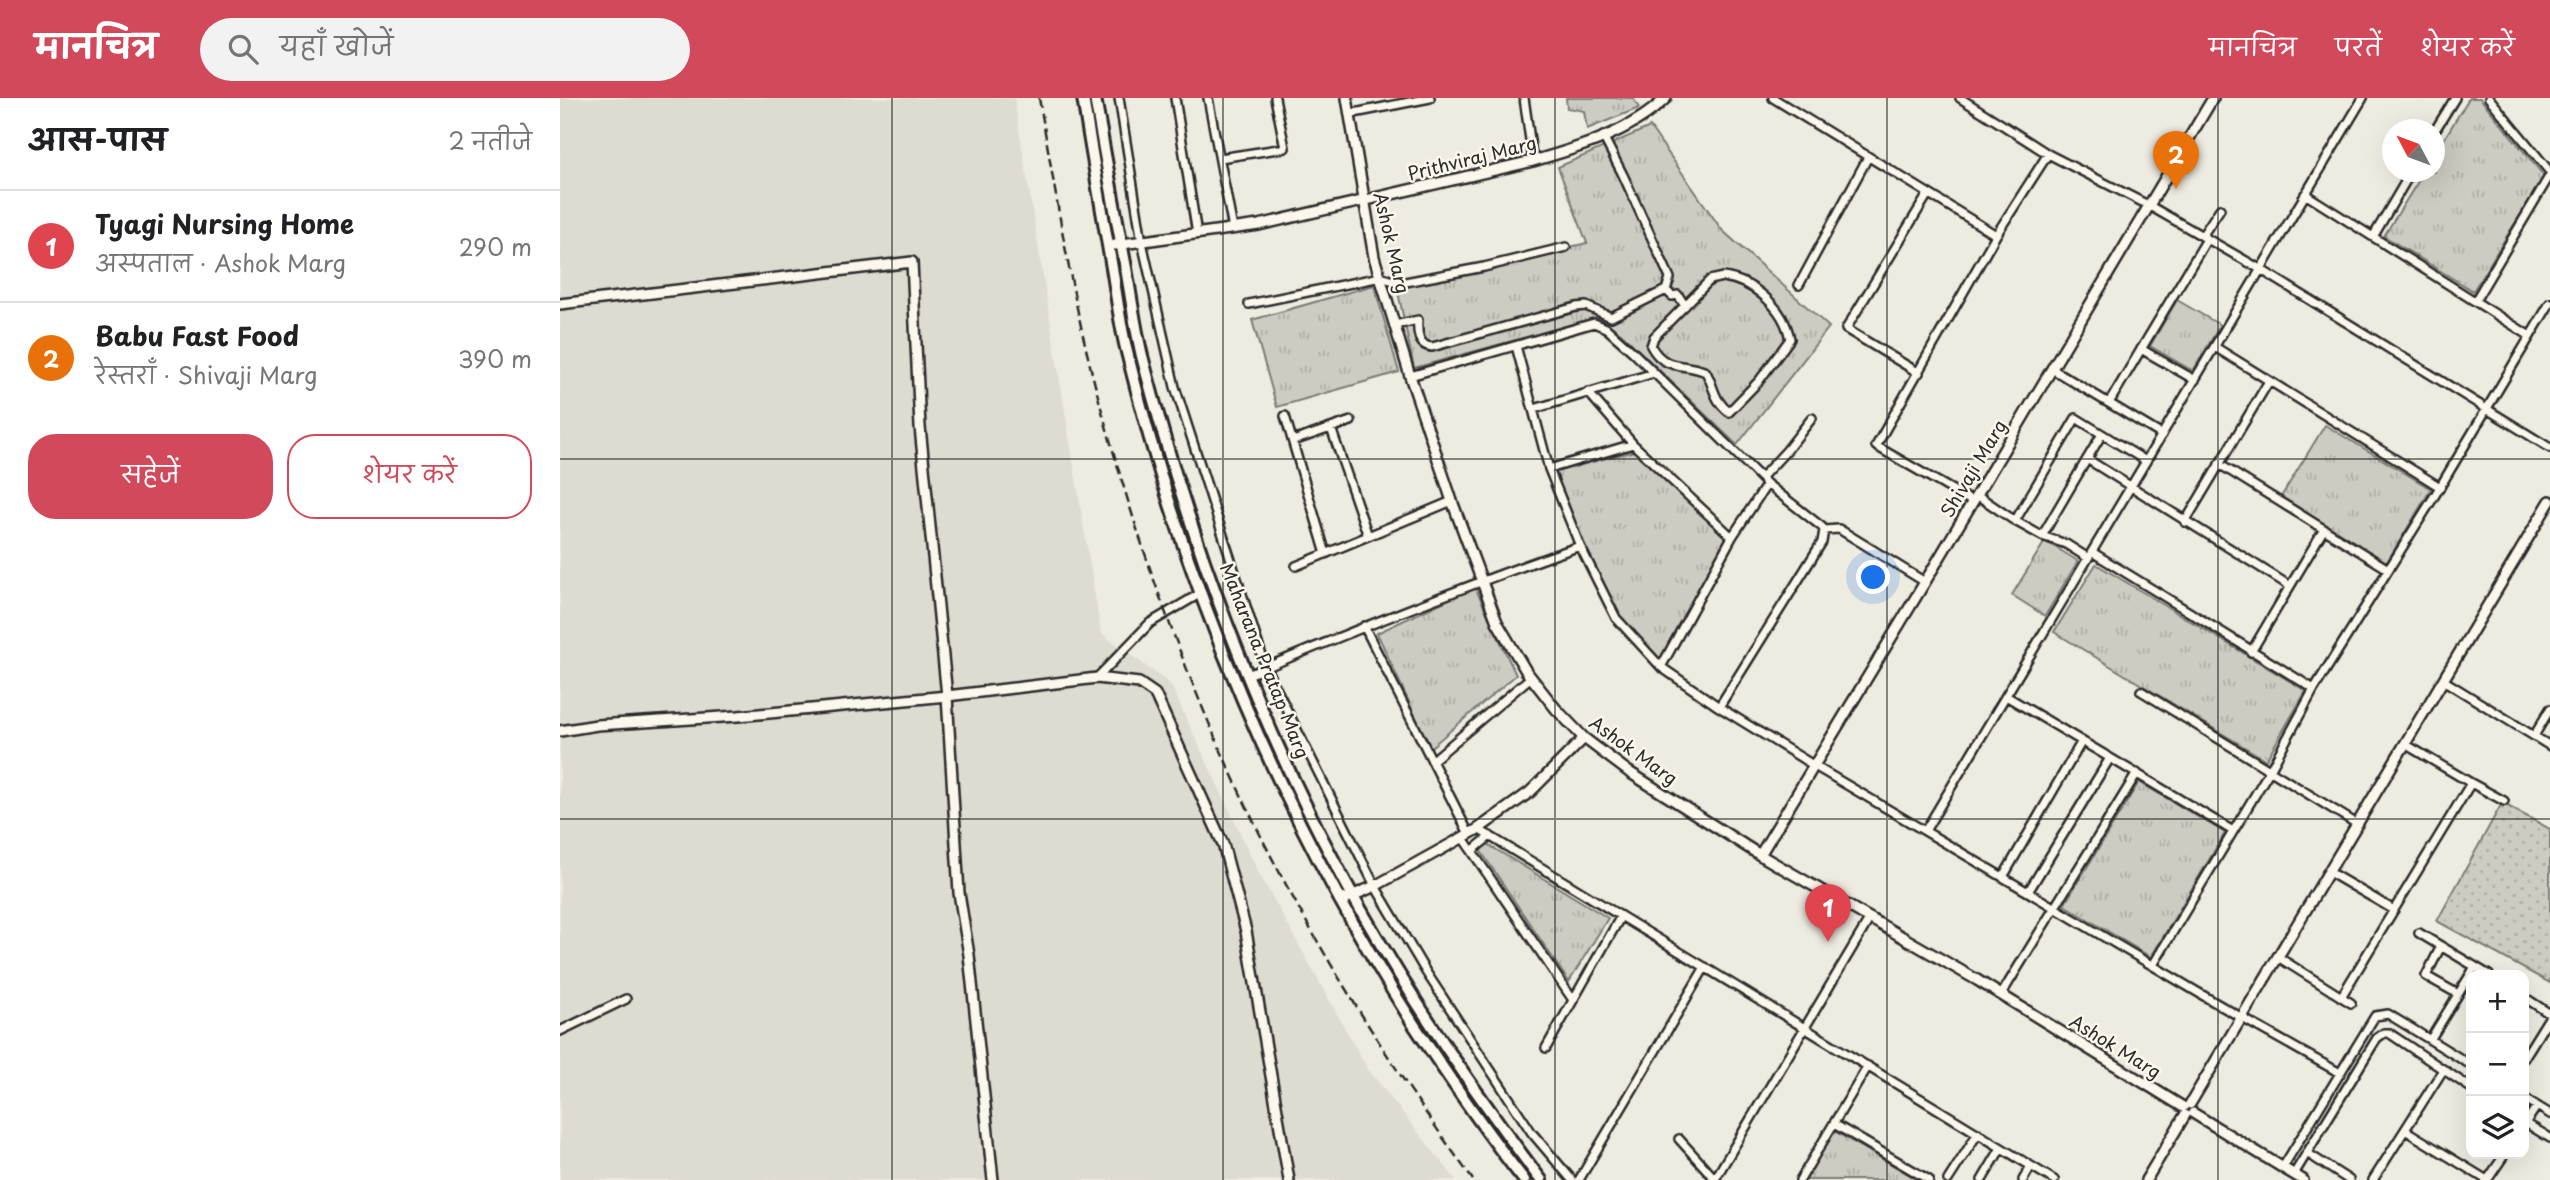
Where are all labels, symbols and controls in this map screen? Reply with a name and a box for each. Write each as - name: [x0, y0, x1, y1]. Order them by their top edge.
- search box: [200, 18, 690, 81]
- text: मानचित्र: [35, 19, 158, 69]
- text: यहाँ खोजें: [280, 26, 393, 65]
- text: मानचित्र: [2209, 28, 2297, 64]
- text: परतें: [2335, 28, 2382, 64]
- text: शेयर करें: [2420, 28, 2515, 64]
- icon: search: [224, 30, 262, 68]
- text: आस-पास: [28, 116, 167, 161]
- north arrow: [2382, 119, 2445, 182]
- text: 2 नतीजे: [449, 123, 532, 158]
- street label: Prithviraj Marg: [1404, 128, 1539, 187]
- pin: 2: [2153, 131, 2199, 189]
- street label: Ashok Marg: [1368, 189, 1417, 296]
- text: Tyagi Nursing Home: [95, 204, 354, 243]
- text: 1: [46, 229, 57, 264]
- text: 290 m: [459, 229, 532, 264]
- text: अस्पताल · Ashok Marg: [95, 245, 346, 280]
- text: Babu Fast Food: [95, 316, 299, 355]
- text: 2: [43, 341, 59, 376]
- text: 390 m: [458, 341, 532, 376]
- text: रेस्तराँ · Shivaji Marg: [95, 357, 318, 392]
- street label: Shivaji Marg: [1933, 414, 2012, 522]
- button: सहेजें: [28, 434, 273, 519]
- button: शेयर करें: [287, 434, 532, 519]
- street label: Maharana Pratap Marg: [1214, 559, 1317, 762]
- your location: [1856, 560, 1890, 594]
- street label: Ashok Marg: [1584, 709, 1684, 791]
- pin: 1: [1805, 884, 1851, 942]
- map controls: [2466, 970, 2529, 1159]
- button: +: [2466, 970, 2529, 1033]
- street label: Ashok Marg: [2065, 1007, 2167, 1085]
- button: −: [2466, 1033, 2529, 1096]
- button: layers: [2466, 1096, 2529, 1159]

